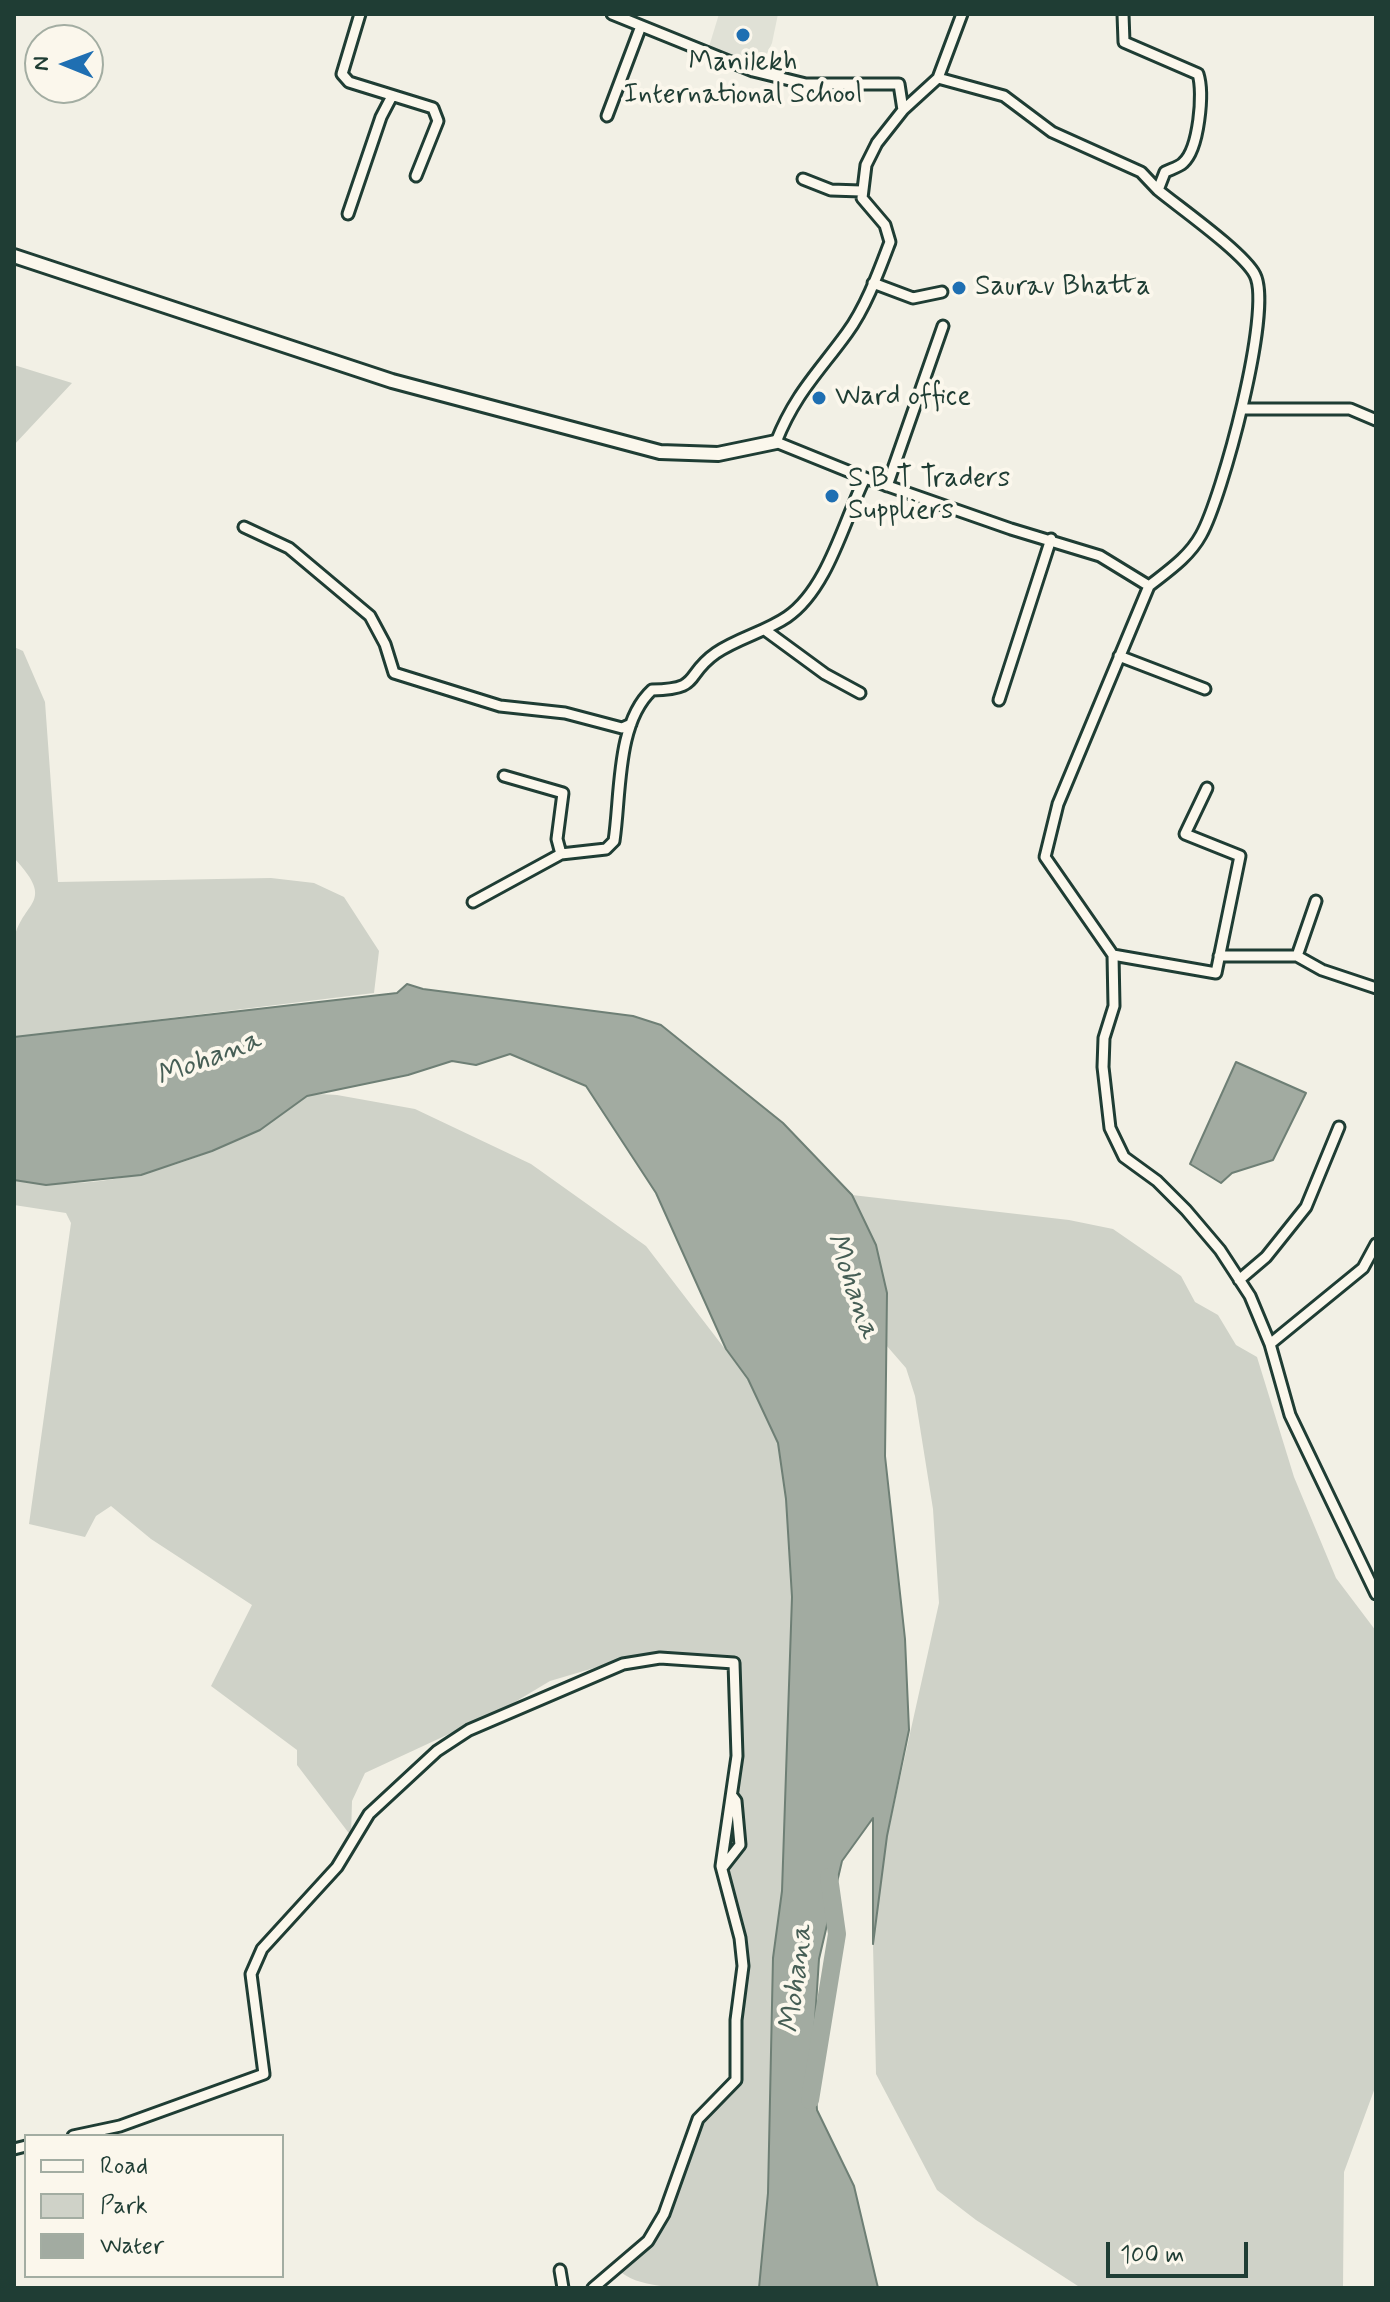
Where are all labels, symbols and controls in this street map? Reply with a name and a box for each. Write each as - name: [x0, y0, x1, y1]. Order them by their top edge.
- north arrow: [24, 24, 104, 104]
- marker: Manilekh International School: [734, 26, 752, 44]
- place label: Manilekh International School: [624, 47, 862, 113]
- text: N: [28, 56, 56, 71]
- place label: Saurav Bhatta: [975, 271, 1151, 305]
- marker: Saurav Bhatta: [950, 279, 968, 297]
- place label: Ward office: [835, 381, 971, 415]
- marker: Ward office: [810, 389, 828, 407]
- place label: S B T Traders Suppliers: [848, 463, 1010, 529]
- marker: S B T Traders Suppliers: [823, 487, 841, 505]
- water label: Mohana: [152, 1024, 266, 1096]
- water label: Mohana: [816, 1228, 886, 1344]
- water label: Mohana: [773, 1923, 823, 2035]
- legend: [24, 2134, 284, 2278]
- text: Road: [100, 2151, 148, 2182]
- text: Park: [100, 2191, 148, 2222]
- scale bar: [1110, 2226, 1252, 2276]
- text: Water: [100, 2231, 164, 2262]
- text: 100 m: [1120, 2240, 1184, 2271]

